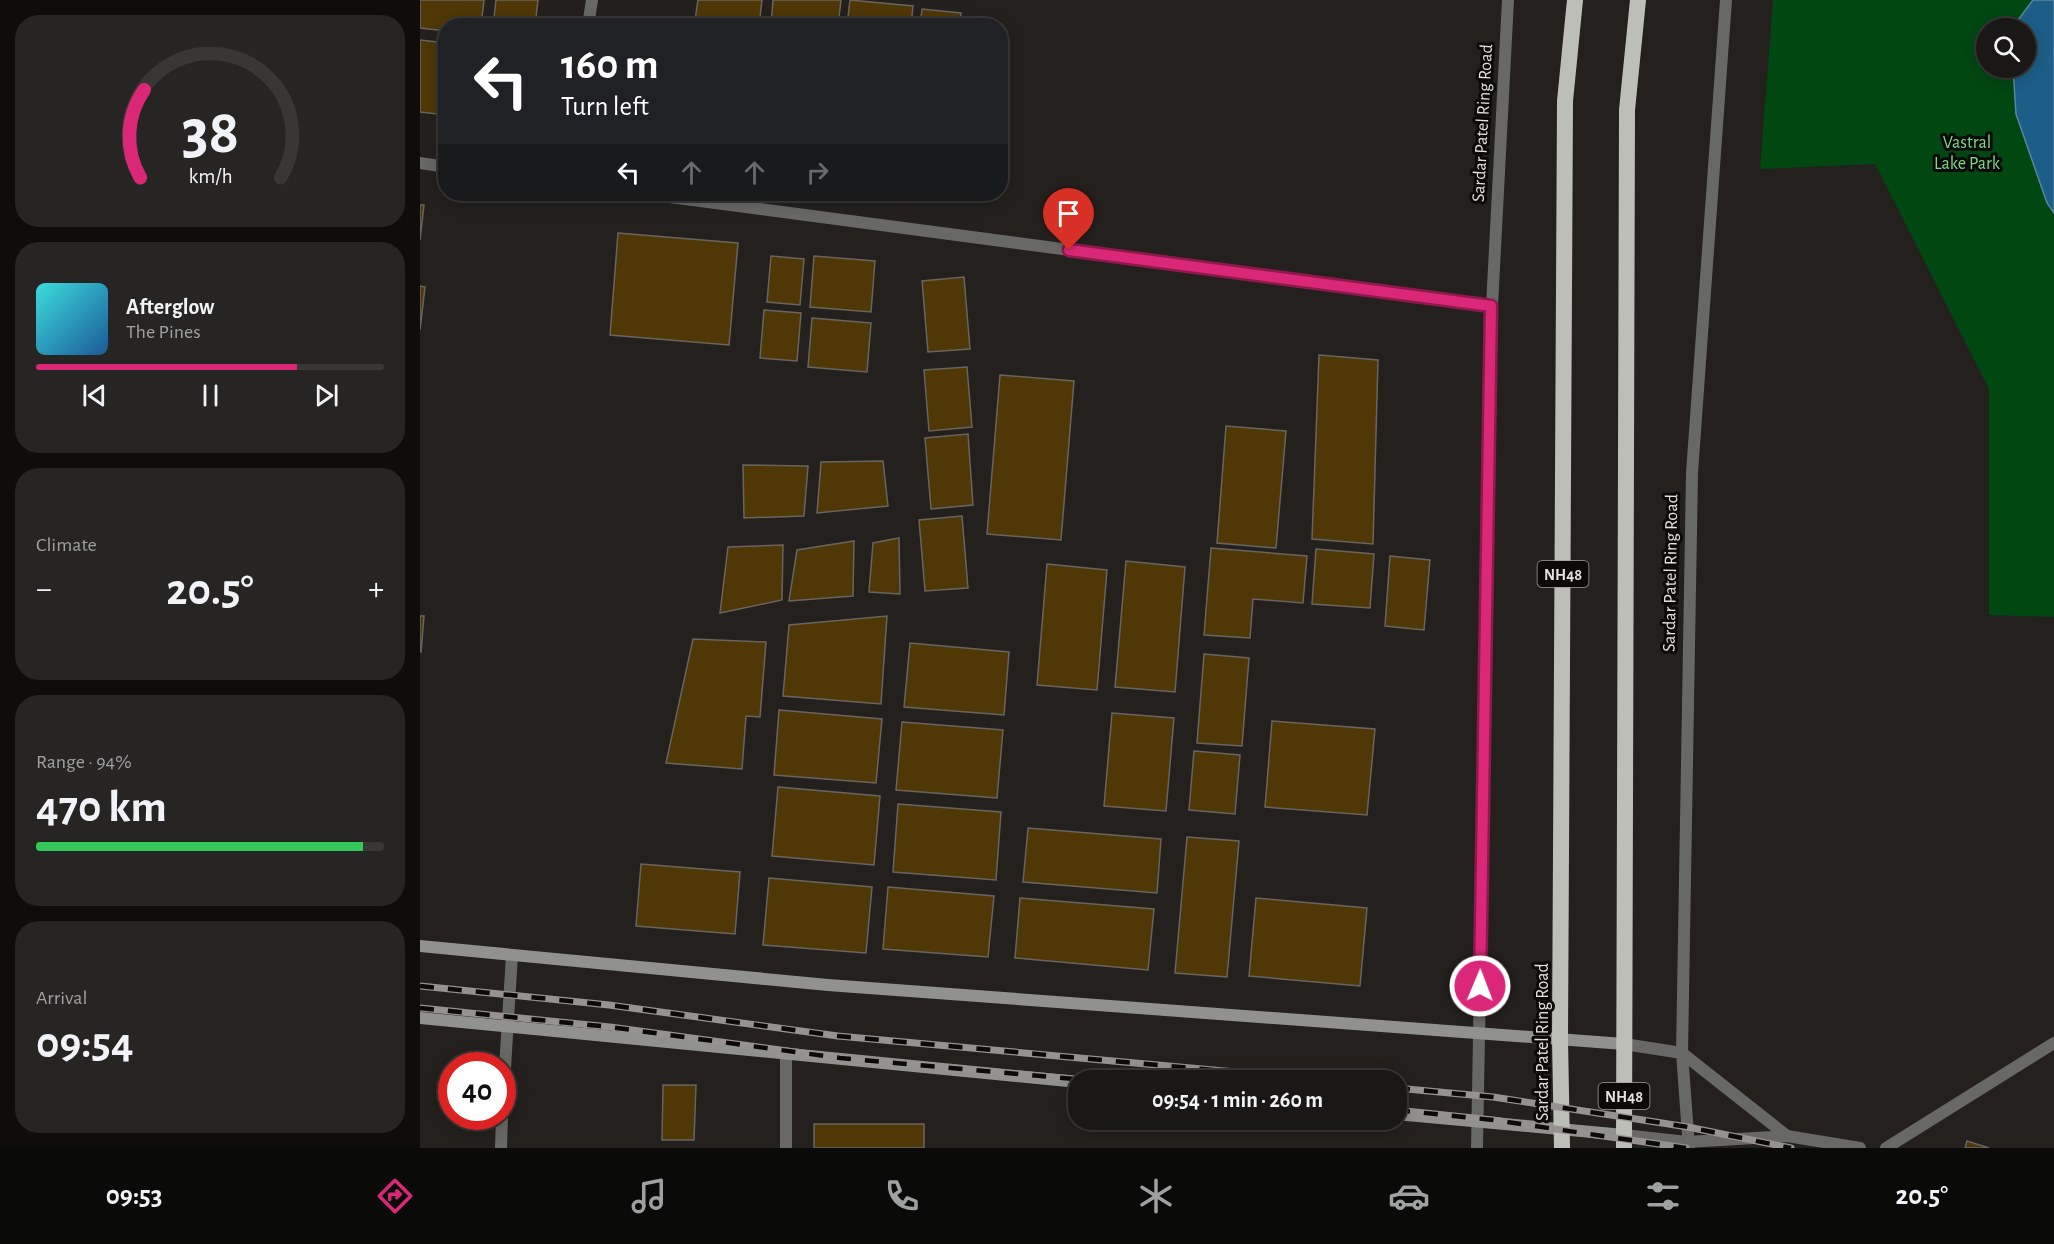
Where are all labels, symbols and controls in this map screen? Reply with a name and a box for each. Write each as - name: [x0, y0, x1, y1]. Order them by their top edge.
- map controls: [1976, 18, 2036, 78]
- button: search: [1976, 18, 2036, 78]
- icon: left: [462, 42, 540, 120]
- text: 160 m: [561, 44, 659, 86]
- street label: Sardar Patel Ring Road: [1470, 44, 1496, 202]
- text: Turn left: [561, 93, 649, 120]
- text: 38: [181, 102, 239, 164]
- park label: Vastral Lake Park: [1934, 134, 2001, 173]
- icon: left: [612, 156, 645, 189]
- icon: ahead: [675, 156, 708, 189]
- icon: ahead: [738, 156, 771, 189]
- icon: right: [801, 156, 834, 189]
- text: km/h: [188, 166, 232, 187]
- pin: [1043, 188, 1094, 250]
- icon: arrive: [1052, 197, 1085, 230]
- text: Afterglow: [126, 296, 214, 318]
- text: The Pines: [126, 322, 201, 342]
- icon: previous: [78, 379, 111, 412]
- icon: pause: [194, 379, 227, 412]
- icon: next: [310, 379, 343, 412]
- street label: Sardar Patel Ring Road: [1661, 494, 1681, 652]
- text: Climate: [36, 535, 97, 555]
- road number: NH48: [1538, 561, 1588, 587]
- text: 20.5°: [166, 568, 254, 613]
- text: −: [36, 573, 52, 606]
- text: +: [368, 573, 384, 606]
- text: Range · 94%: [36, 752, 132, 772]
- text: 470 km: [36, 785, 167, 830]
- position arrow: [1448, 954, 1512, 1018]
- street label: Sardar Patel Ring Road: [1534, 963, 1552, 1121]
- text: Arrival: [36, 988, 87, 1008]
- text: 09:54: [36, 1021, 134, 1066]
- speed limit sign: 40: [438, 1052, 516, 1130]
- road number: NH48: [1598, 1083, 1650, 1109]
- text: 09:54 · 1 min · 260 m: [1152, 1089, 1323, 1111]
- icon: directions: [374, 1175, 416, 1217]
- icon: music: [628, 1175, 670, 1217]
- icon: phone: [881, 1175, 923, 1217]
- icon: climate: [1135, 1175, 1177, 1217]
- icon: car: [1388, 1175, 1430, 1217]
- icon: filters: [1642, 1175, 1684, 1217]
- text: 09:53: [106, 1182, 162, 1209]
- text: 20.5°: [1896, 1182, 1948, 1209]

